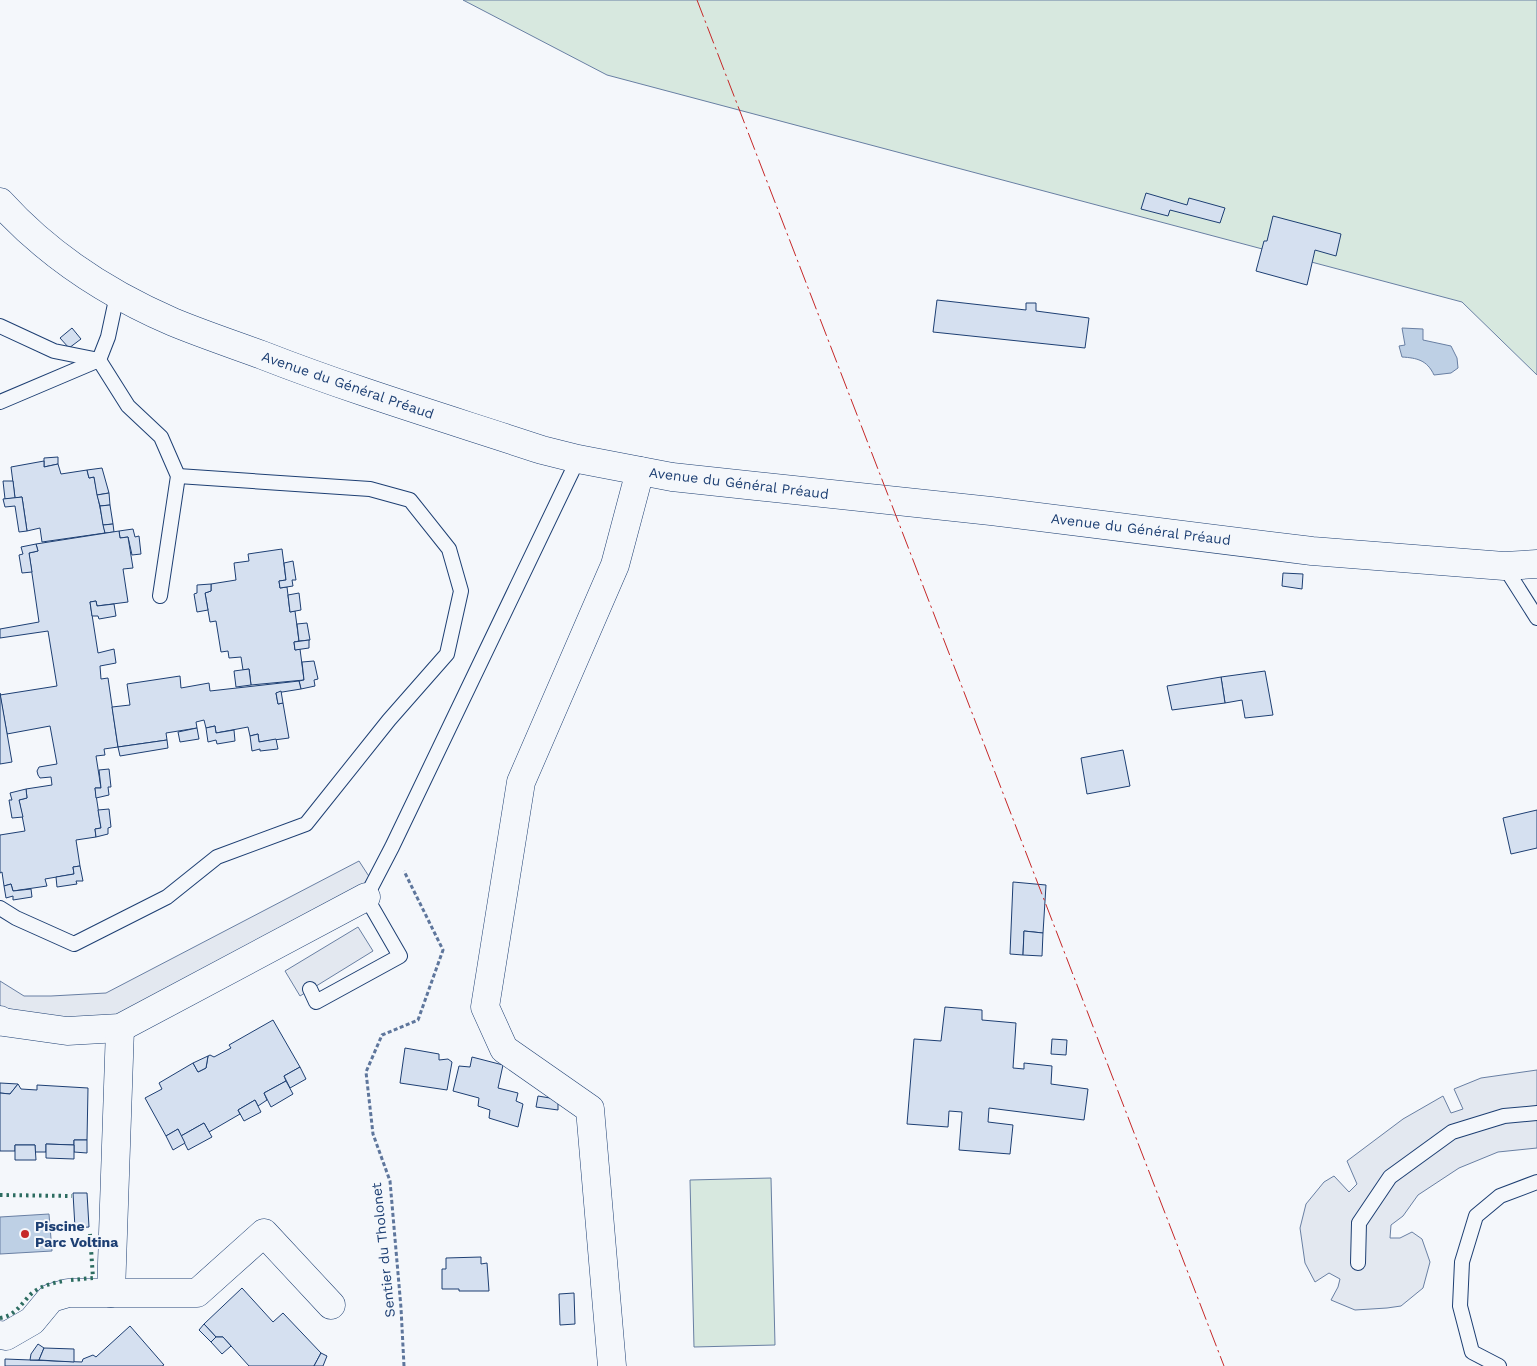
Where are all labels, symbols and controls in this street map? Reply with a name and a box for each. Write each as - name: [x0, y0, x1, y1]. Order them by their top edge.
- street label: Avenue du Général Préaud: [260, 348, 436, 422]
- street label: Avenue du Général Préaud: [648, 464, 830, 502]
- street label: Avenue du Général Préaud: [1050, 510, 1232, 548]
- street label: Sentier du Tholonet: [368, 1182, 398, 1318]
- place label: Piscine Parc Voltina: [35, 1218, 119, 1250]
- marker: Piscine Parc Voltina: [19, 1228, 31, 1240]

